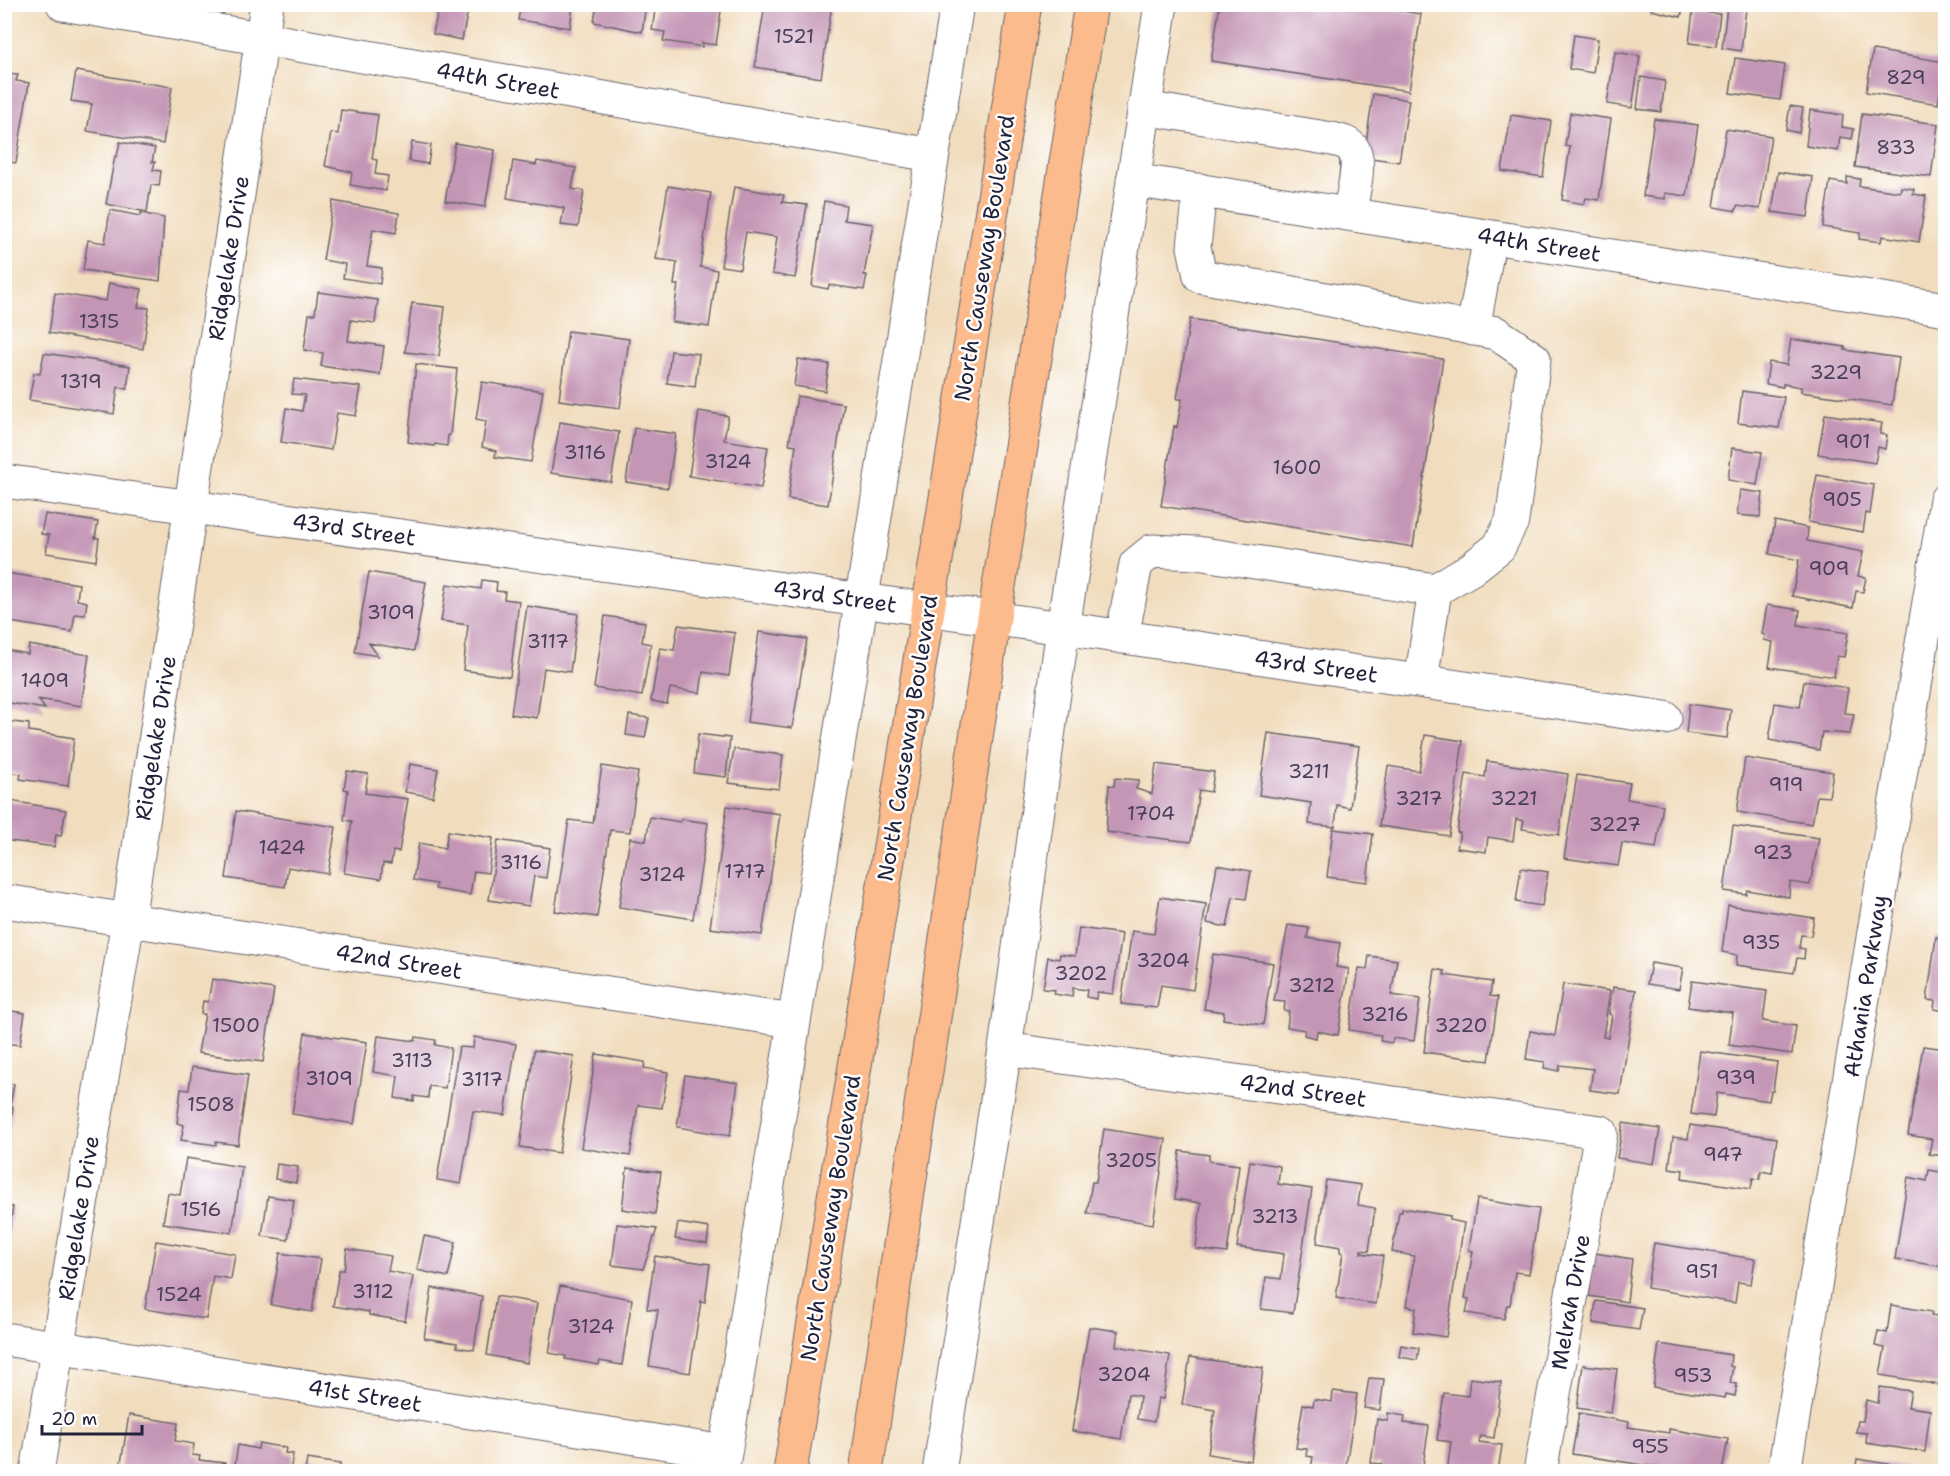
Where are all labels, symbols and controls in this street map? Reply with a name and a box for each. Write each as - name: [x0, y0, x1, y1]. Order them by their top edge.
- house number: 1521: [774, 23, 814, 49]
- street label: 44th Street: [434, 55, 562, 106]
- house number: 829: [1886, 64, 1926, 90]
- street label: North Causeway Boulevard: [948, 113, 1021, 403]
- house number: 833: [1876, 134, 1916, 160]
- street label: Ridgelake Drive: [201, 174, 256, 343]
- street label: 44th Street: [1475, 220, 1603, 269]
- house number: 1315: [79, 308, 119, 334]
- house number: 3229: [1810, 359, 1862, 385]
- house number: 1319: [60, 368, 102, 394]
- house number: 901: [1835, 428, 1871, 454]
- house number: 3116: [564, 439, 606, 465]
- house number: 3124: [705, 448, 751, 474]
- house number: 1600: [1272, 454, 1322, 480]
- house number: 905: [1822, 486, 1862, 512]
- street label: 43rd Street: [290, 506, 418, 553]
- house number: 909: [1808, 555, 1850, 581]
- street label: 43rd Street: [771, 573, 899, 620]
- street label: North Causeway Boulevard: [871, 593, 944, 883]
- house number: 3109: [367, 599, 415, 625]
- house number: 3117: [527, 628, 569, 654]
- street label: 43rd Street: [1252, 643, 1380, 690]
- street label: Ridgelake Drive: [128, 654, 183, 823]
- house number: 1409: [21, 667, 69, 693]
- house number: 3211: [1288, 758, 1330, 784]
- house number: 919: [1769, 771, 1803, 797]
- house number: 3217: [1395, 785, 1443, 811]
- house number: 3221: [1490, 785, 1538, 811]
- house number: 1704: [1127, 800, 1175, 826]
- house number: 3227: [1589, 811, 1641, 837]
- house number: 1424: [259, 834, 305, 860]
- house number: 923: [1753, 839, 1793, 865]
- house number: 3116: [500, 849, 542, 875]
- house number: 1717: [724, 858, 766, 884]
- house number: 3124: [639, 861, 685, 887]
- street label: Athania Parkway: [1837, 893, 1894, 1079]
- house number: 935: [1742, 929, 1780, 955]
- street label: 42nd Street: [333, 937, 464, 986]
- house number: 3204: [1136, 947, 1190, 973]
- house number: 3202: [1055, 960, 1107, 986]
- house number: 3212: [1288, 972, 1336, 998]
- house number: 3216: [1361, 1001, 1409, 1027]
- house number: 1500: [212, 1012, 260, 1038]
- house number: 3220: [1434, 1012, 1488, 1038]
- house number: 3113: [391, 1047, 433, 1073]
- house number: 939: [1716, 1064, 1756, 1090]
- house number: 3109: [305, 1065, 353, 1091]
- house number: 3117: [461, 1066, 503, 1092]
- street label: 42nd Street: [1238, 1067, 1368, 1114]
- street label: North Causeway Boulevard: [794, 1073, 867, 1363]
- house number: 1508: [187, 1091, 235, 1117]
- street label: Ridgelake Drive: [51, 1134, 106, 1303]
- house number: 947: [1703, 1141, 1743, 1167]
- house number: 3205: [1105, 1147, 1157, 1173]
- house number: 1516: [180, 1196, 222, 1222]
- house number: 3213: [1251, 1203, 1299, 1229]
- street label: Melrah Drive: [1544, 1232, 1597, 1372]
- house number: 951: [1685, 1258, 1719, 1284]
- house number: 3112: [352, 1278, 394, 1304]
- house number: 1524: [156, 1281, 202, 1307]
- house number: 3124: [568, 1313, 614, 1339]
- house number: 3204: [1097, 1361, 1151, 1387]
- house number: 953: [1673, 1362, 1713, 1388]
- street label: 41st Street: [306, 1372, 424, 1419]
- scale bar: [42, 1398, 142, 1436]
- text: 20 m: [51, 1407, 97, 1431]
- house number: 955: [1631, 1433, 1669, 1459]

